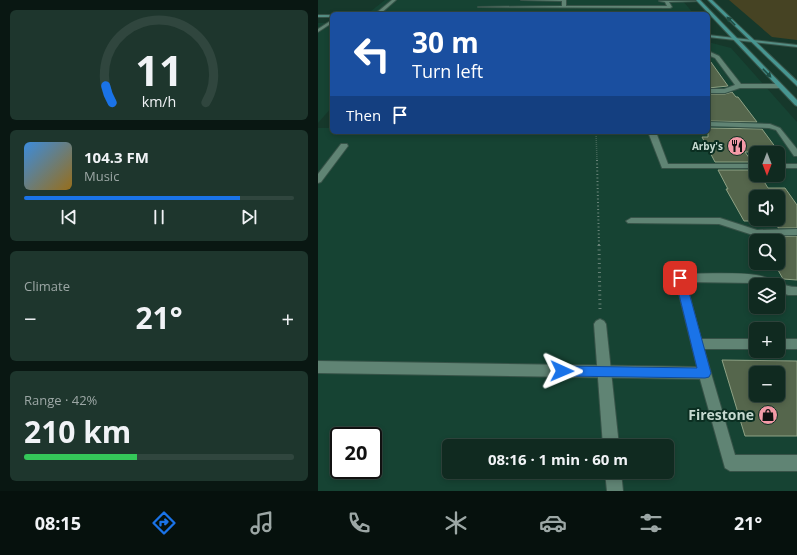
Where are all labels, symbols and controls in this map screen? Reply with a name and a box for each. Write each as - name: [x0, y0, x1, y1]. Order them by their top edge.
- one-way arrow: [727, 16, 736, 26]
- text: 30 m: [412, 23, 479, 61]
- icon: left: [346, 28, 398, 80]
- text: 11: [135, 42, 183, 98]
- text: Turn left: [412, 59, 483, 83]
- one-way arrow: [763, 68, 772, 78]
- text: km/h: [142, 92, 176, 111]
- icon: arrive: [389, 104, 411, 126]
- text: Then: [346, 105, 381, 125]
- restaurant icon: Arby's: [726, 135, 748, 157]
- place label: Arby's: [692, 139, 723, 153]
- north arrow: [749, 146, 785, 182]
- map controls: [749, 146, 785, 402]
- text: 104.3 FM: [84, 147, 149, 167]
- text: Music: [84, 167, 119, 185]
- button: sound: [749, 190, 785, 226]
- icon: previous: [58, 206, 80, 228]
- icon: pause: [148, 206, 170, 228]
- icon: next: [238, 206, 260, 228]
- button: search: [749, 234, 785, 270]
- pin: [663, 261, 697, 295]
- icon: arrive: [669, 267, 691, 289]
- text: Climate: [24, 277, 70, 295]
- button: layers: [749, 278, 785, 314]
- text: 21°: [135, 297, 183, 338]
- text: −: [24, 303, 37, 333]
- text: +: [281, 303, 294, 333]
- button: +: [749, 322, 785, 358]
- position arrow: [541, 350, 583, 392]
- button: −: [749, 366, 785, 402]
- text: Range · 42%: [24, 391, 97, 409]
- shop icon: Firestone: [757, 404, 779, 426]
- place label: Firestone: [688, 405, 754, 424]
- text: 210 km: [24, 411, 131, 452]
- speed limit sign: 20: [330, 427, 382, 479]
- text: 08:16 · 1 min · 60 m: [488, 449, 628, 469]
- icon: directions: [150, 509, 178, 537]
- icon: music: [248, 509, 276, 537]
- icon: phone: [345, 509, 373, 537]
- icon: climate: [442, 509, 470, 537]
- icon: car: [539, 509, 567, 537]
- icon: filters: [637, 509, 665, 537]
- text: 08:15: [35, 511, 81, 535]
- text: 21°: [734, 511, 762, 535]

